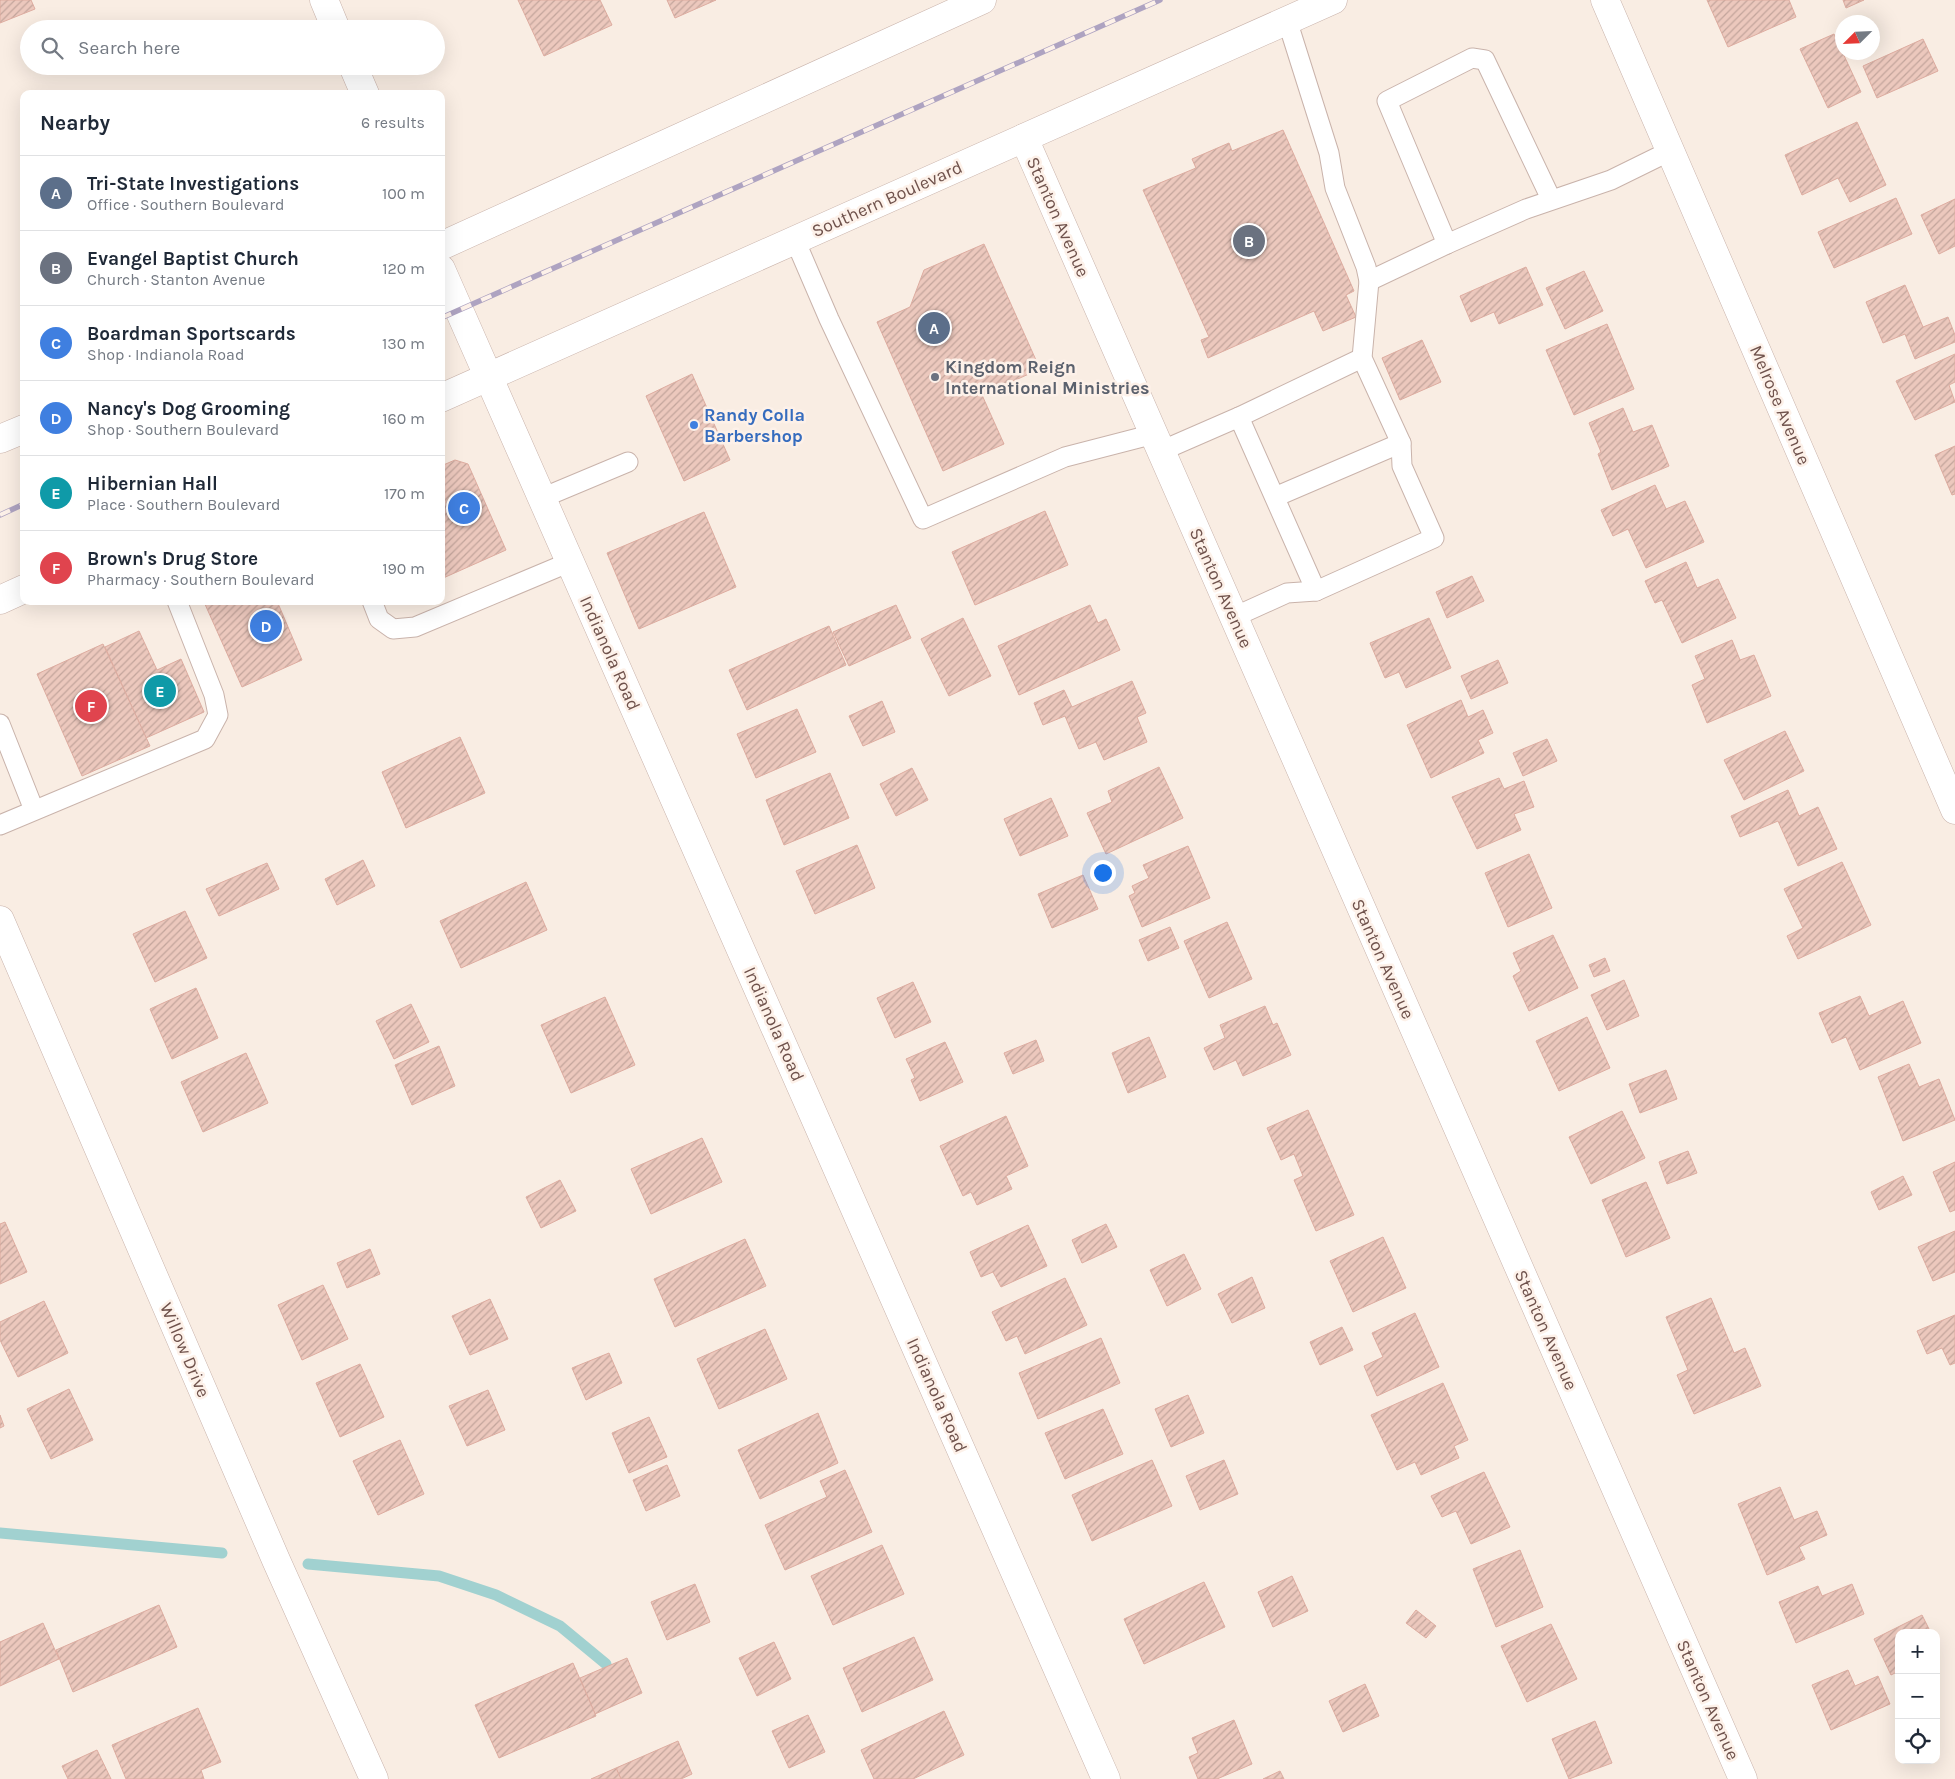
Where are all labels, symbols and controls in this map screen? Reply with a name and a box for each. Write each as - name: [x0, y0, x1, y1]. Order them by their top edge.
- north arrow: [1835, 15, 1880, 60]
- search box: [20, 20, 445, 75]
- icon: search: [38, 34, 66, 62]
- text: Search here: [78, 37, 180, 59]
- text: Nearby: [40, 111, 110, 135]
- text: 6 results: [361, 113, 425, 132]
- street label: Stanton Avenue: [1022, 153, 1094, 281]
- street label: Southern Boulevard: [808, 156, 966, 242]
- text: Tri-State Investigations: [87, 173, 299, 195]
- text: A: [51, 184, 61, 203]
- text: 100 m: [382, 184, 425, 203]
- text: Office · Southern Boulevard: [87, 195, 284, 214]
- pin: B: [1233, 222, 1265, 260]
- text: Evangel Baptist Church: [87, 248, 299, 270]
- text: B: [51, 259, 61, 278]
- text: 120 m: [382, 259, 425, 278]
- text: Church · Stanton Avenue: [87, 270, 265, 289]
- pin: A: [918, 309, 950, 347]
- text: Boardman Sportscards: [87, 323, 296, 345]
- text: C: [51, 334, 61, 353]
- text: 130 m: [382, 334, 425, 353]
- street label: Melrose Avenue: [1745, 342, 1815, 468]
- text: Shop · Indianola Road: [87, 345, 244, 364]
- place label: Kingdom Reign International Ministries: [945, 356, 1149, 399]
- marker: Kingdom Reign International Ministries: [929, 371, 941, 383]
- text: Nancy's Dog Grooming: [87, 398, 290, 420]
- place label: Randy Colla Barbershop: [704, 404, 805, 447]
- text: D: [51, 409, 61, 428]
- text: 160 m: [382, 409, 425, 428]
- marker: Randy Colla Barbershop: [688, 419, 700, 431]
- text: Shop · Southern Boulevard: [87, 420, 279, 439]
- text: Hibernian Hall: [87, 473, 218, 495]
- text: E: [51, 484, 61, 503]
- text: 170 m: [384, 484, 425, 503]
- pin: C: [448, 489, 480, 527]
- text: Place · Southern Boulevard: [87, 495, 281, 514]
- street label: Stanton Avenue: [1185, 524, 1257, 652]
- text: Brown's Drug Store: [87, 548, 258, 570]
- text: F: [52, 559, 60, 578]
- text: 190 m: [382, 559, 425, 578]
- text: Pharmacy · Southern Boulevard: [87, 570, 314, 589]
- street label: Indianola Road: [575, 592, 645, 714]
- pin: D: [250, 607, 282, 645]
- pin: E: [144, 672, 176, 710]
- pin: F: [75, 687, 107, 725]
- your location: [1090, 860, 1116, 886]
- street label: Stanton Avenue: [1347, 895, 1419, 1023]
- street label: Indianola Road: [739, 963, 809, 1085]
- street label: Stanton Avenue: [1510, 1266, 1582, 1394]
- street label: Willow Drive: [155, 1299, 215, 1401]
- street label: Indianola Road: [902, 1334, 972, 1456]
- map controls: [1895, 1629, 1940, 1764]
- button: +: [1895, 1629, 1940, 1674]
- street label: Stanton Avenue: [1672, 1636, 1744, 1764]
- button: −: [1895, 1674, 1940, 1719]
- button: locate: [1895, 1719, 1940, 1764]

